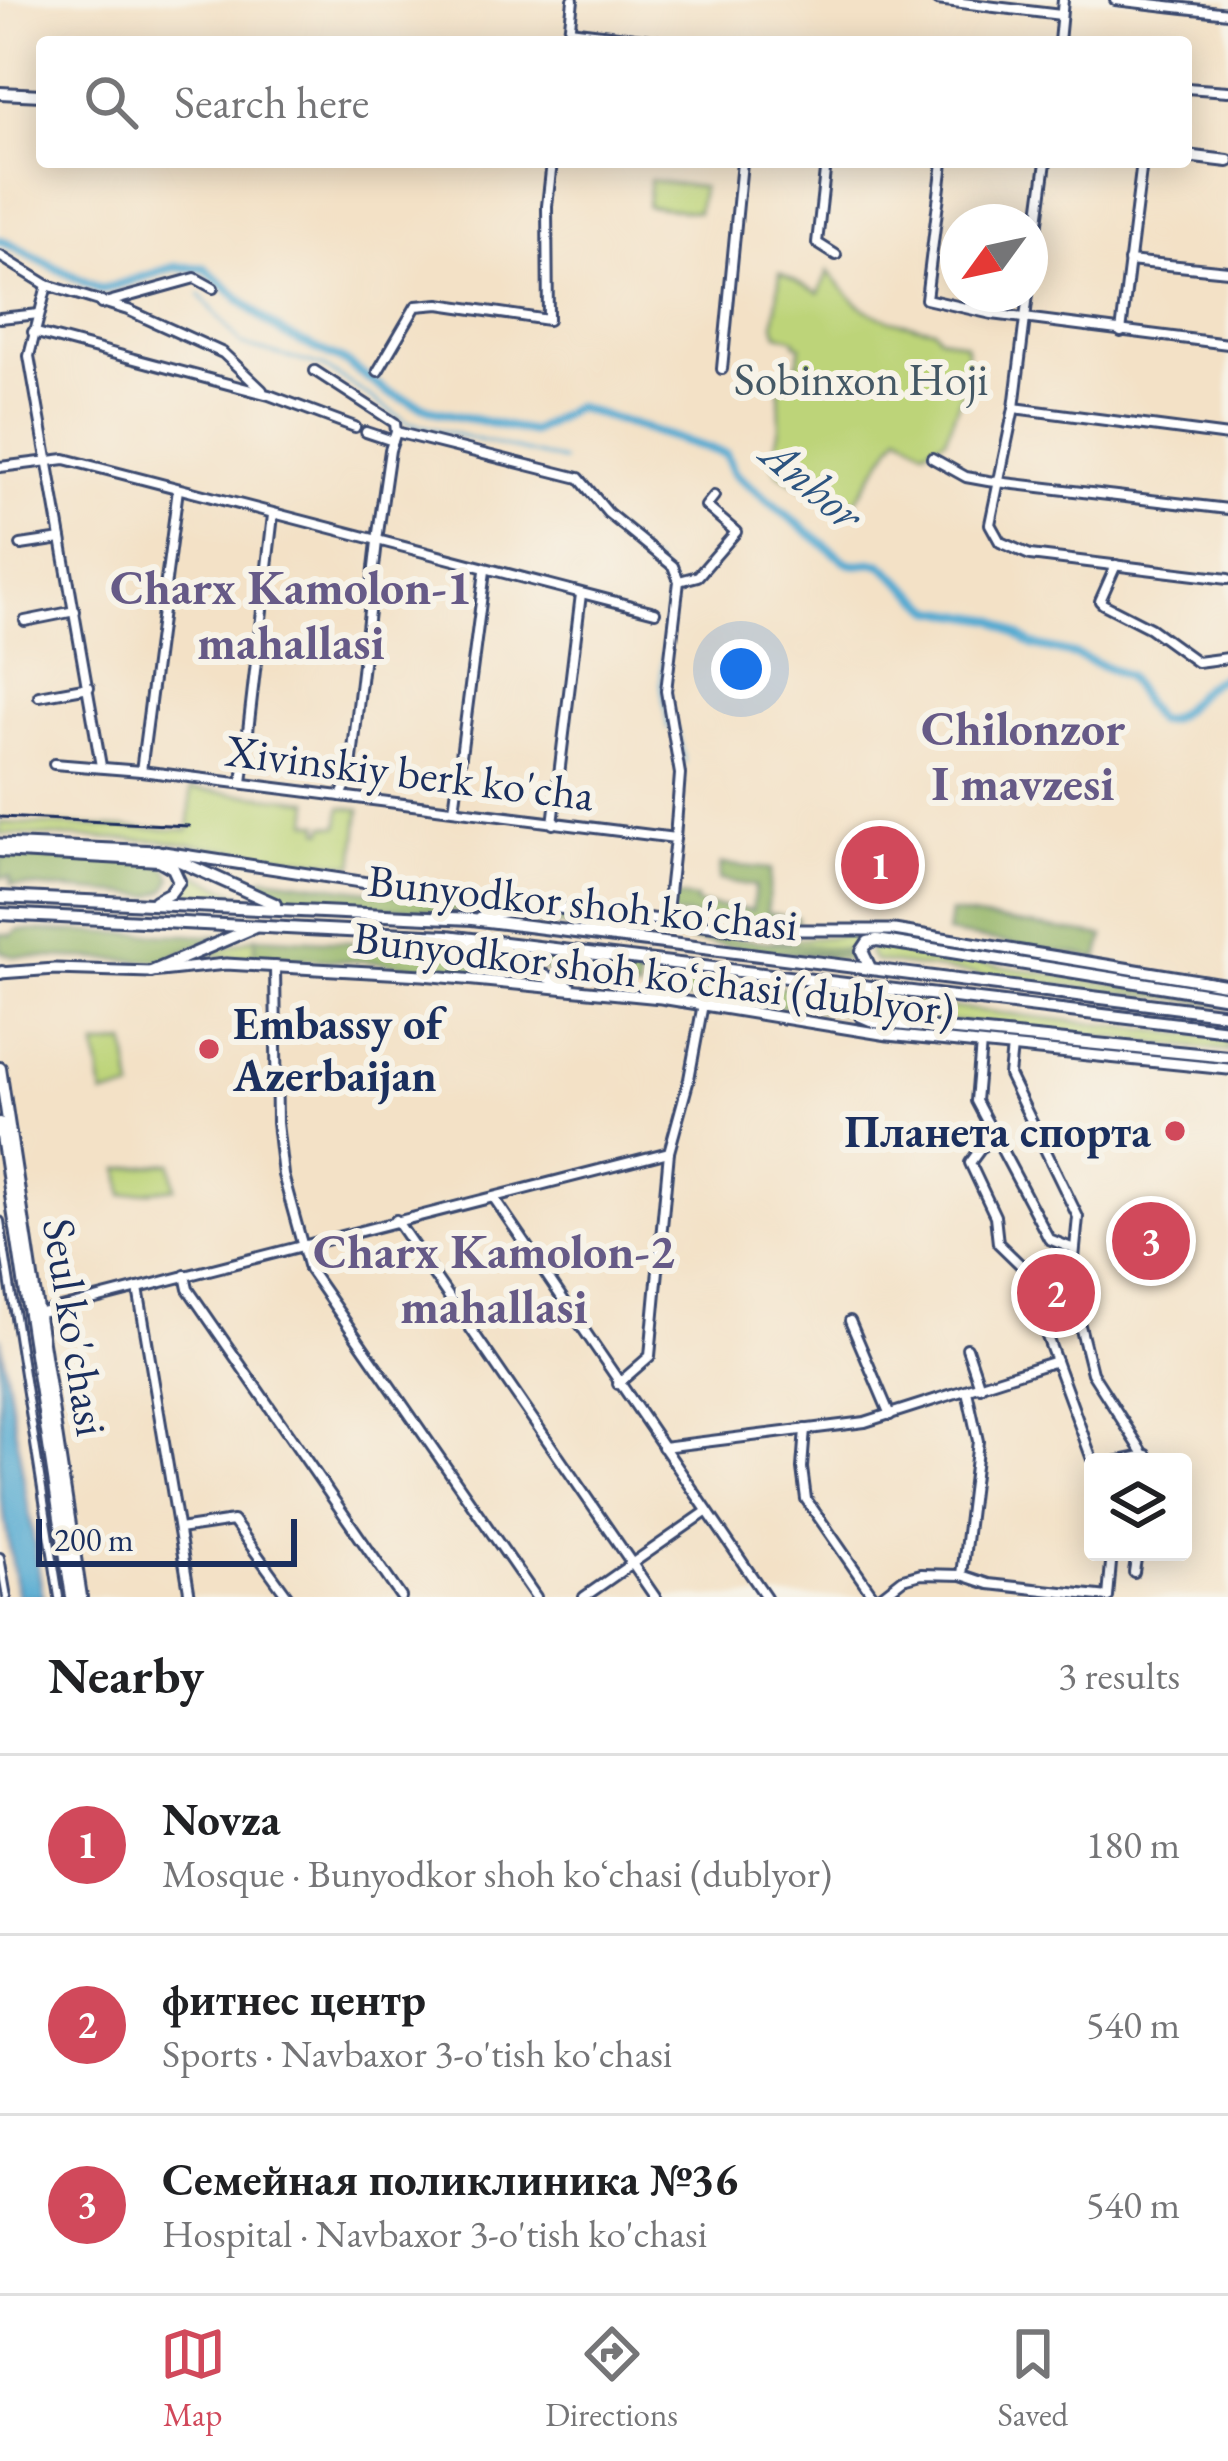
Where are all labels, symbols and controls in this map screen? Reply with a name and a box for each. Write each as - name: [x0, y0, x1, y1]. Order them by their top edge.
- search box: [36, 36, 1192, 168]
- icon: search: [78, 69, 144, 135]
- text: Search here: [174, 73, 369, 131]
- north arrow: [940, 204, 1048, 312]
- park label: Sobinxon Hoji: [734, 350, 988, 408]
- water label: Anhor: [747, 420, 879, 545]
- district label: Charx Kamolon-1 mahallasi: [110, 556, 472, 673]
- your location: [711, 639, 771, 699]
- district label: Chilonzor I mavzesi: [921, 697, 1125, 814]
- street label: Xivinskiy berk ko'cha: [222, 721, 597, 823]
- pin: 1: [841, 820, 919, 910]
- street label: Bunyodkor shoh ko'chasi: [365, 851, 801, 953]
- street label: Bunyodkor shoh koʻchasi (dublyor): [350, 907, 958, 1039]
- place label: Embassy of Azerbaijan: [232, 994, 448, 1105]
- marker: Embassy of Azerbaijan: [196, 1036, 222, 1062]
- place label: Планета спорта: [844, 1102, 1151, 1160]
- marker: Планета спорта: [1162, 1118, 1188, 1144]
- pin: 3: [1112, 1196, 1190, 1286]
- street label: Seul ko'chasi: [30, 1214, 122, 1440]
- district label: Charx Kamolon-2 mahallasi: [313, 1220, 675, 1337]
- pin: 2: [1017, 1248, 1095, 1338]
- map controls: [1084, 1453, 1192, 1561]
- button: layers: [1084, 1453, 1192, 1561]
- scale bar: [36, 1513, 297, 1566]
- text: 200 m: [54, 1518, 134, 1561]
- text: Nearby: [48, 1642, 204, 1708]
- text: 3 results: [1058, 1650, 1180, 1701]
- text: Novza: [162, 1790, 280, 1848]
- text: 1: [77, 1819, 97, 1870]
- text: 180 m: [1086, 1819, 1180, 1870]
- text: Mosque · Bunyodkor shoh koʻchasi (dublyor): [162, 1848, 832, 1899]
- text: фитнес центр: [162, 1970, 426, 2028]
- text: 2: [77, 1999, 97, 2050]
- text: 540 m: [1086, 1999, 1180, 2050]
- text: Sports · Navbaxor 3-o'tish ko'chasi: [162, 2028, 672, 2079]
- text: Семейная поликлиника №36: [162, 2150, 738, 2208]
- text: 3: [77, 2179, 97, 2230]
- text: 540 m: [1086, 2179, 1180, 2230]
- text: Hospital · Navbaxor 3-o'tish ko'chasi: [162, 2208, 707, 2259]
- tab: Map: [160, 2321, 226, 2436]
- tab: Directions: [545, 2321, 678, 2436]
- tab: Saved: [998, 2321, 1068, 2436]

